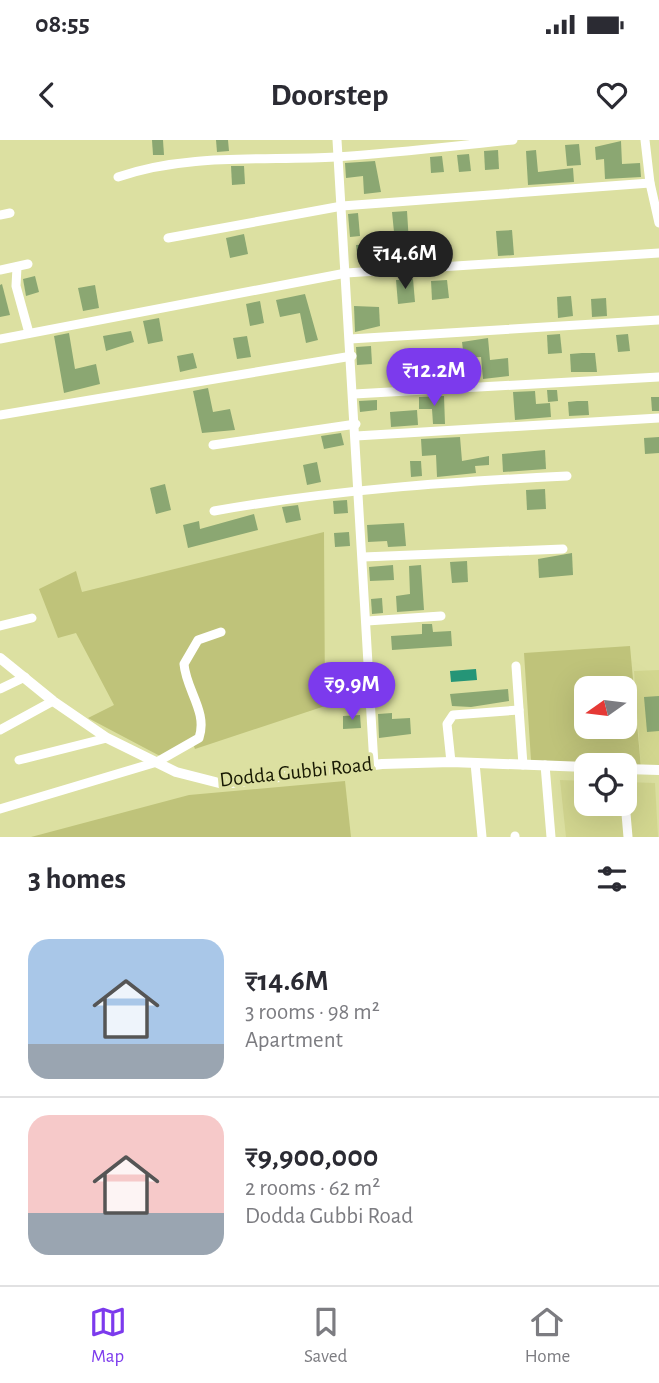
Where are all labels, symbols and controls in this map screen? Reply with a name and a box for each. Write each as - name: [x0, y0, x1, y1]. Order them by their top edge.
- text: 08:55: [35, 11, 90, 37]
- icon: back: [28, 76, 66, 114]
- icon: heart: [593, 76, 631, 114]
- text: Doorstep: [271, 79, 388, 111]
- pin: ₹14.6M: [348, 232, 462, 291]
- text: ₹14.6M: [373, 242, 437, 265]
- pin: ₹12.2M: [377, 348, 491, 408]
- text: ₹12.2M: [402, 359, 466, 382]
- pin: ₹9.9M: [303, 662, 401, 722]
- text: ₹9.9M: [324, 673, 380, 696]
- north arrow: [574, 676, 637, 738]
- map controls: [574, 676, 637, 816]
- button: locate: [574, 753, 637, 816]
- street label: Dodda Gubbi Road: [219, 754, 374, 790]
- icon: filters: [593, 860, 631, 898]
- text: 3 homes: [28, 864, 126, 894]
- text: ₹14.6M: [245, 966, 329, 996]
- icon: home: [84, 967, 168, 1051]
- text: 3 rooms · 98 m²: [245, 1001, 380, 1024]
- text: Apartment: [245, 1029, 343, 1052]
- text: ₹9,900,000: [245, 1142, 378, 1172]
- icon: home: [84, 1143, 168, 1227]
- text: 2 rooms · 62 m²: [245, 1177, 380, 1200]
- text: Dodda Gubbi Road: [245, 1205, 413, 1228]
- tab: Map: [89, 1303, 127, 1368]
- tab: Saved: [304, 1303, 347, 1368]
- tab: Home: [525, 1303, 570, 1368]

